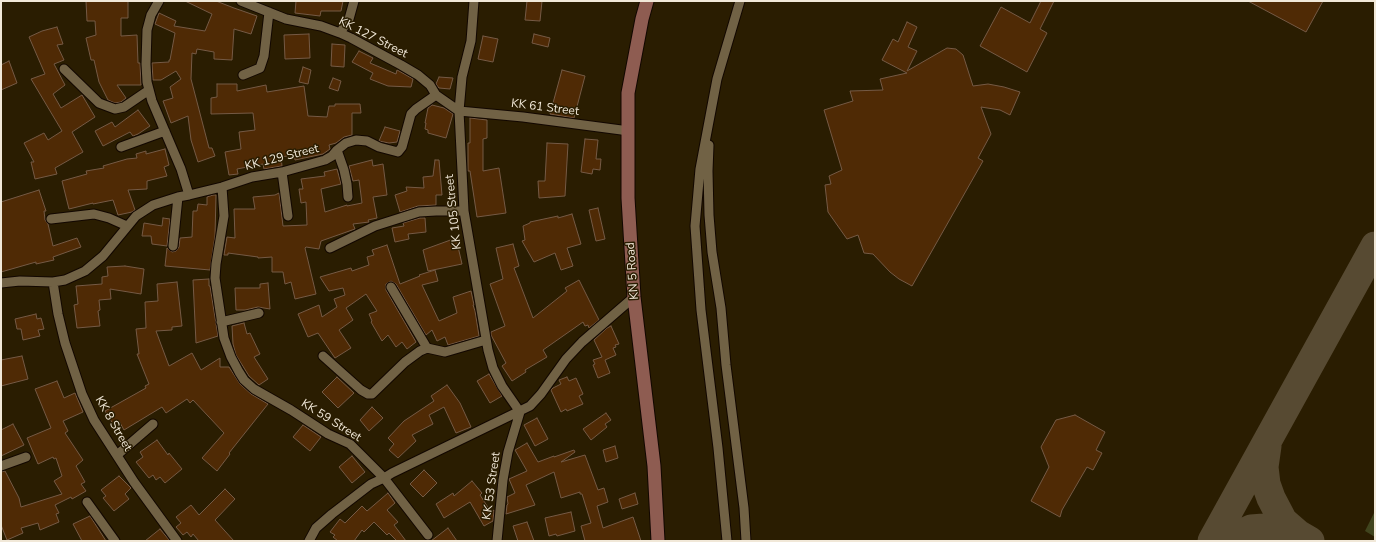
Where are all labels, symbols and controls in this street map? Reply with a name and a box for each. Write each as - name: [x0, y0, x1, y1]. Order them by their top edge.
- street label: KK 127 Street: [336, 14, 410, 62]
- street label: KK 61 Street: [510, 97, 580, 119]
- street label: KK 129 Street: [244, 142, 320, 174]
- street label: KK 105 Street: [443, 174, 465, 250]
- street label: KN 5 Road: [624, 242, 642, 300]
- street label: KK 8 Street: [91, 394, 135, 454]
- street label: KK 59 Street: [298, 397, 364, 445]
- street label: KK 53 Street: [480, 451, 504, 521]

